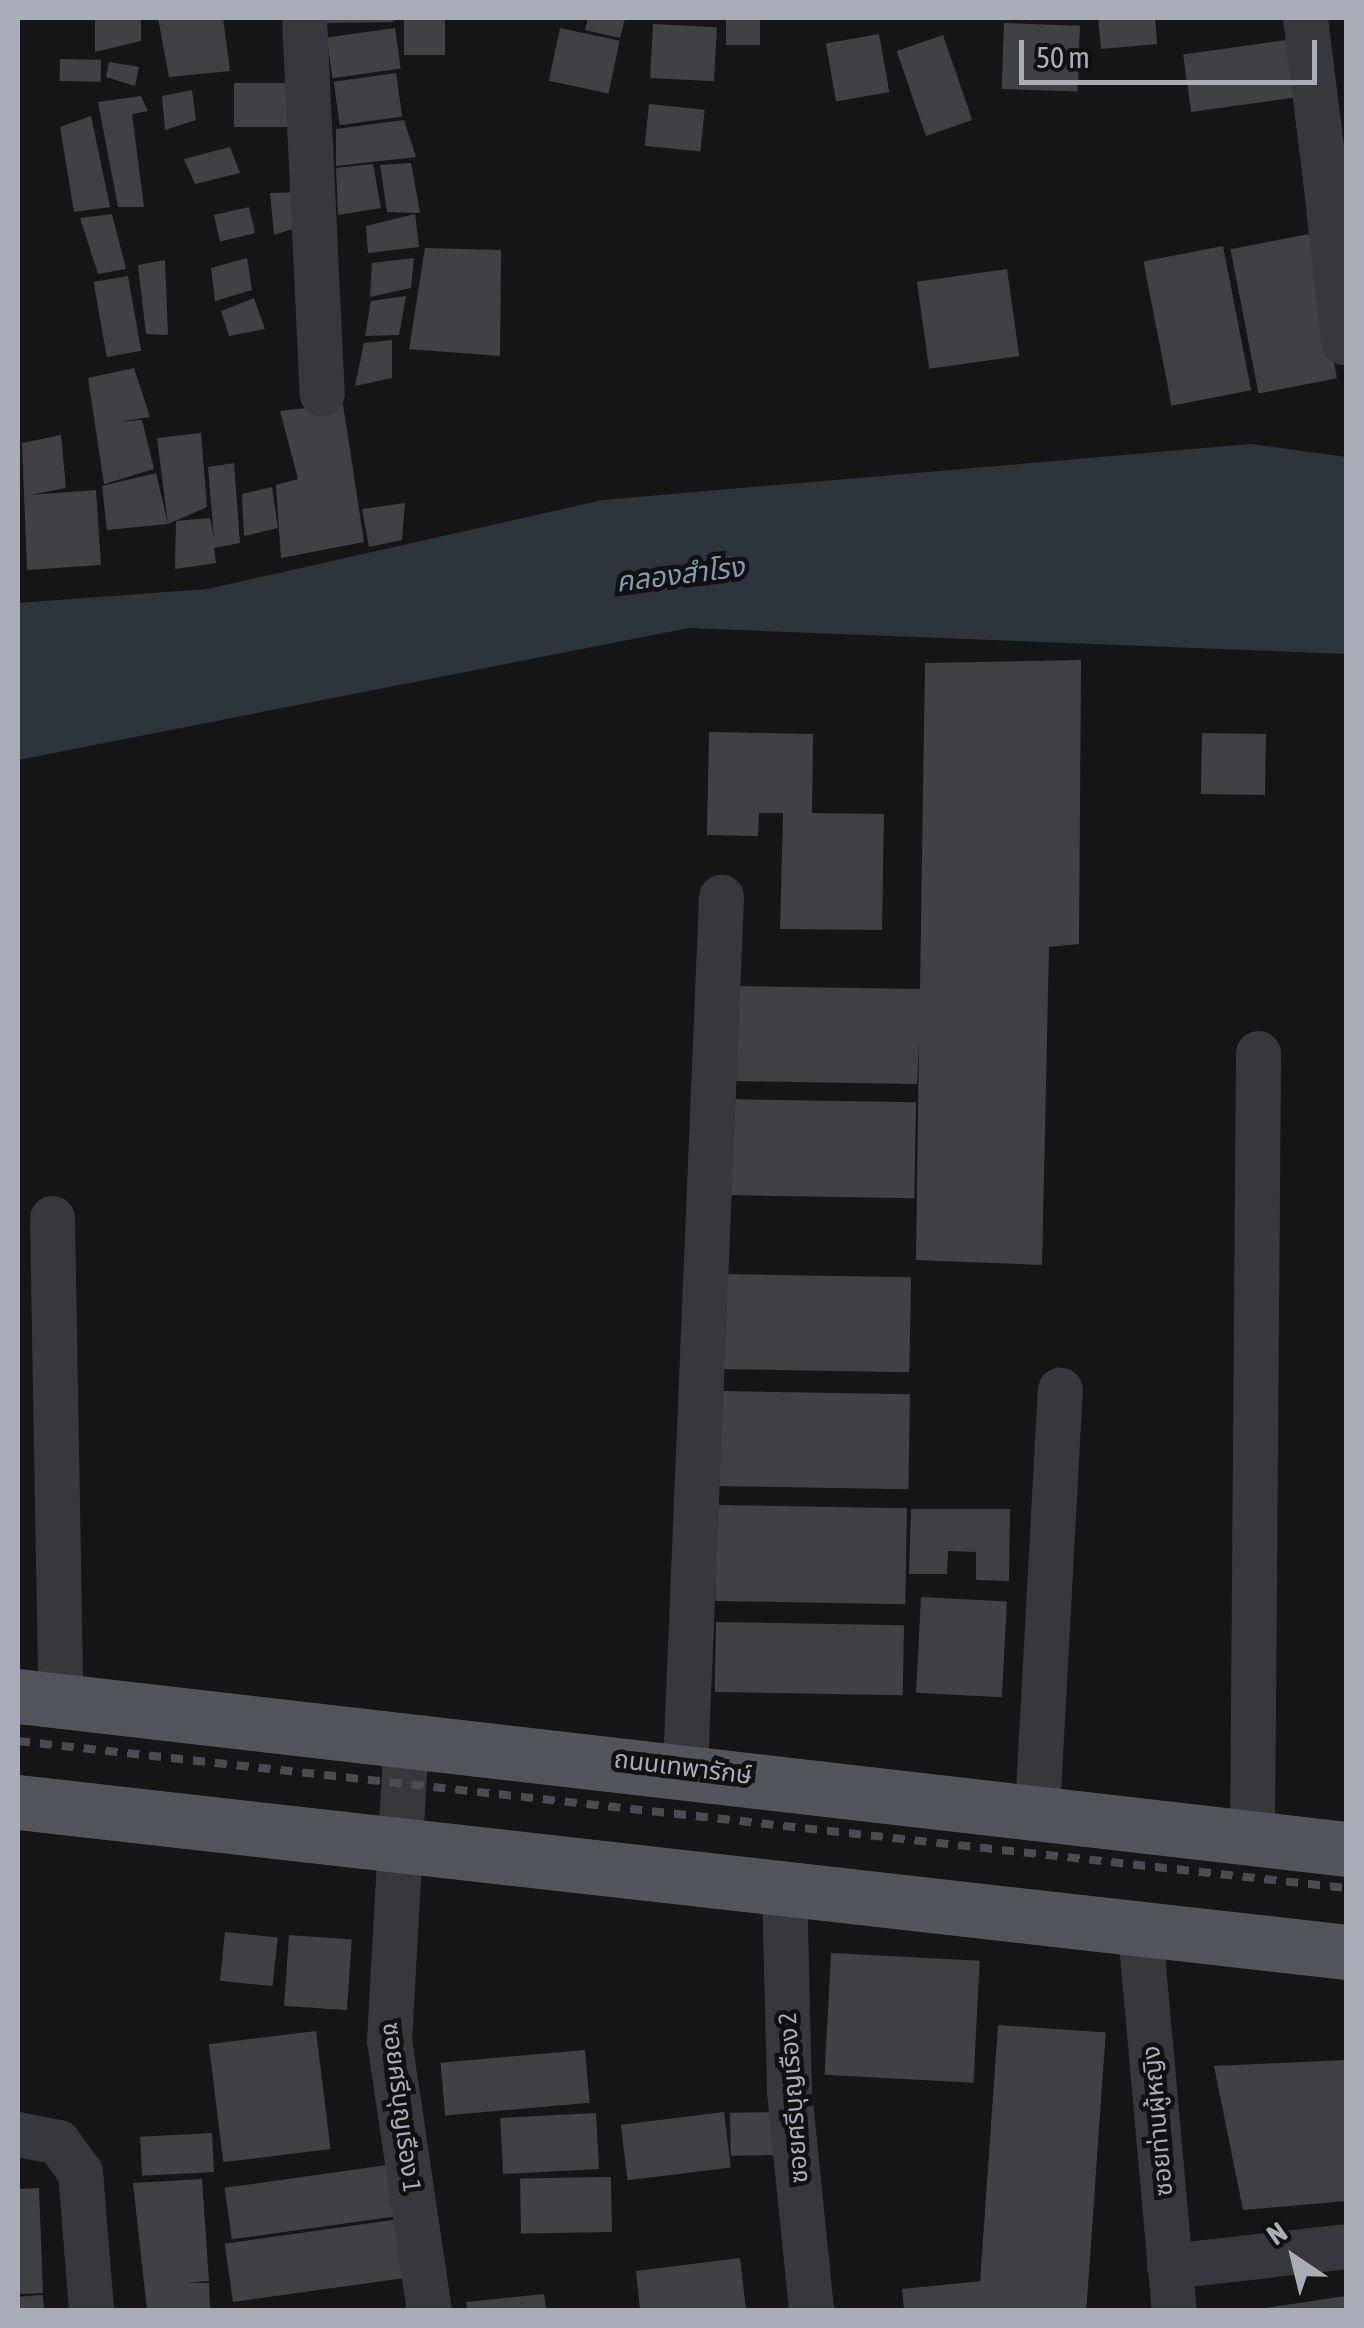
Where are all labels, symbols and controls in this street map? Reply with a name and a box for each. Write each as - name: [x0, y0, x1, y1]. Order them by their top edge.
- scale bar: [1024, 20, 1322, 82]
- text: 50 m: [1036, 40, 1090, 74]
- water label: คลองสำโรง: [614, 549, 746, 599]
- street label: ถนนเทพารักษ์: [612, 1744, 754, 1790]
- street label: ซอยศรีบุญเรือง 2: [772, 2012, 814, 2184]
- street label: ซอยศรีบุญเรือง 1: [377, 2020, 427, 2194]
- street label: ซอยท่านผู้หญิง: [1135, 2045, 1179, 2197]
- north arrow: [1244, 2208, 1344, 2308]
- text: N: [1261, 2216, 1293, 2251]

